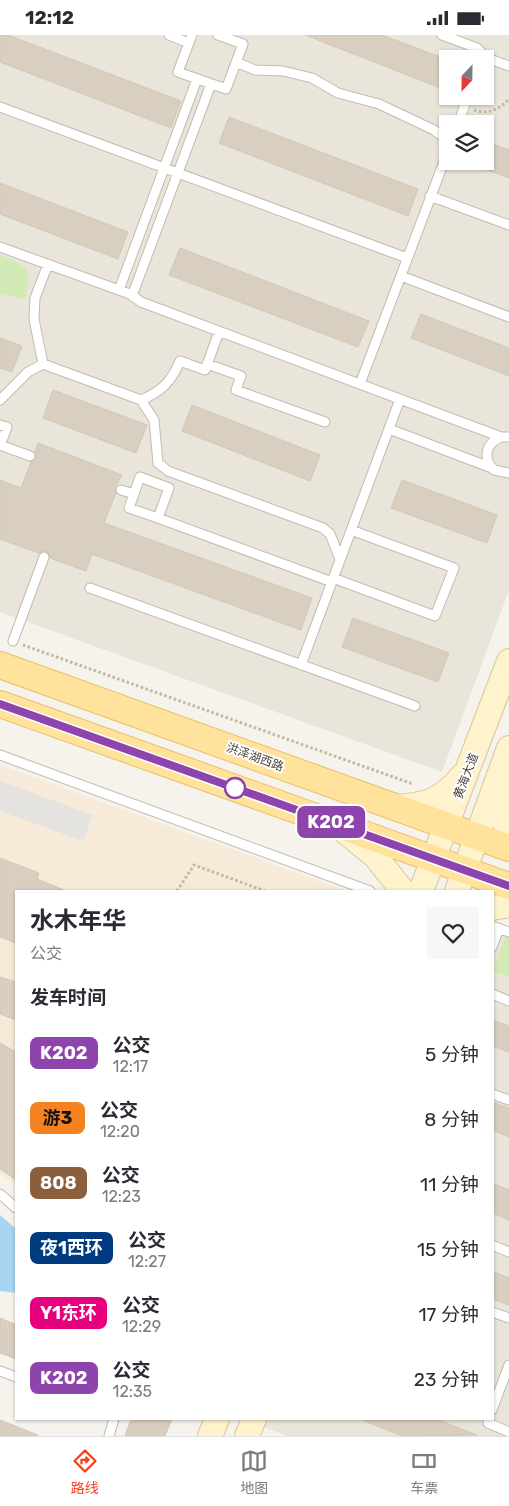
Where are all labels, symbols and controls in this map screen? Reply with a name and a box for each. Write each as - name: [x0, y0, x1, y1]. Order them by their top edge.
- text: 12:12: [25, 6, 74, 29]
- north arrow: [439, 50, 494, 105]
- map controls: [439, 50, 494, 170]
- button: layers: [439, 115, 494, 170]
- street label: 洪泽湖西路: [224, 740, 286, 774]
- street label: 黄海大道: [451, 751, 481, 801]
- unlabelled marker: [224, 777, 246, 799]
- line badge: K202: [296, 806, 366, 838]
- text: K202: [307, 811, 355, 833]
- text: 水木年华: [30, 907, 126, 935]
- button: heart: [427, 907, 479, 959]
- text: 公交: [30, 944, 62, 963]
- text: 发车时间: [30, 986, 106, 1009]
- text: 公交: [113, 1034, 151, 1057]
- text: K202: [40, 1042, 88, 1064]
- text: 5 分钟: [425, 1043, 479, 1066]
- text: 12:17: [113, 1057, 148, 1076]
- text: 公交: [100, 1099, 138, 1122]
- text: 游3: [43, 1107, 72, 1129]
- text: 8 分钟: [424, 1108, 479, 1131]
- text: 12:20: [100, 1122, 140, 1141]
- text: 公交: [102, 1164, 140, 1187]
- text: 808: [40, 1172, 77, 1194]
- text: 11 分钟: [420, 1173, 479, 1196]
- text: 12:23: [102, 1187, 141, 1206]
- text: 公交: [128, 1229, 166, 1252]
- text: 夜1西环: [40, 1237, 103, 1259]
- text: 15 分钟: [417, 1238, 479, 1261]
- text: 12:27: [128, 1252, 166, 1271]
- text: 公交: [122, 1294, 160, 1317]
- text: Y1东环: [40, 1302, 97, 1324]
- text: 17 分钟: [418, 1303, 479, 1326]
- text: 12:29: [122, 1317, 161, 1336]
- text: 公交: [113, 1359, 151, 1382]
- text: K202: [40, 1367, 88, 1389]
- text: 23 分钟: [414, 1368, 479, 1391]
- text: 12:35: [113, 1382, 152, 1401]
- tab: 路线: [71, 1447, 99, 1497]
- tab: 地图: [240, 1447, 268, 1497]
- tab: 车票: [410, 1447, 438, 1497]

